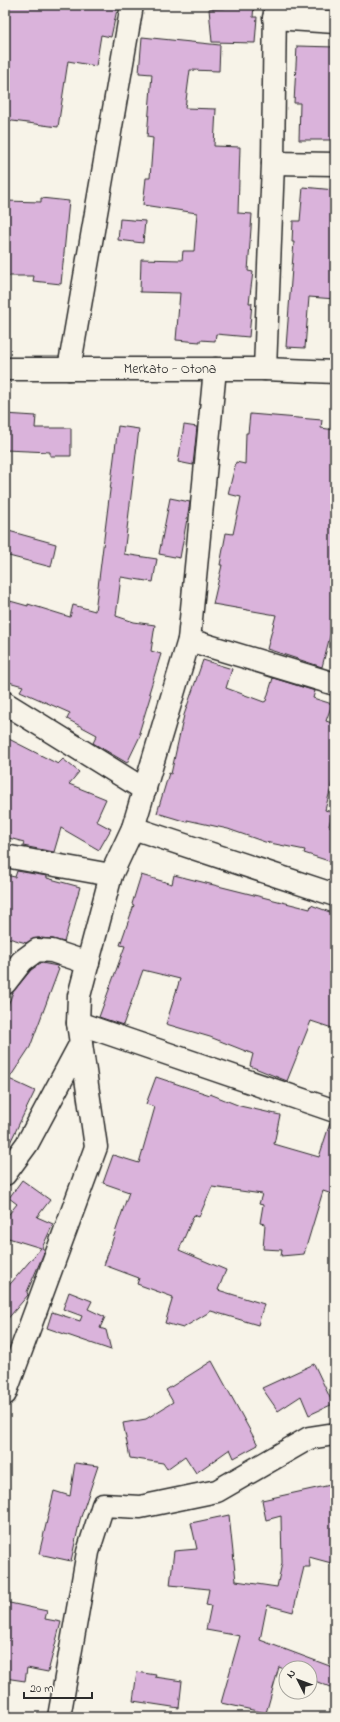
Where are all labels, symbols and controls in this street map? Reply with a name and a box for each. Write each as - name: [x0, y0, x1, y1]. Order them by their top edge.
- street label: Merkato - Otona: [124, 359, 216, 380]
- north arrow: [278, 1660, 318, 1700]
- text: N: [283, 1666, 300, 1682]
- scale bar: [24, 1674, 92, 1700]
- text: 20 m: [30, 1680, 53, 1698]

